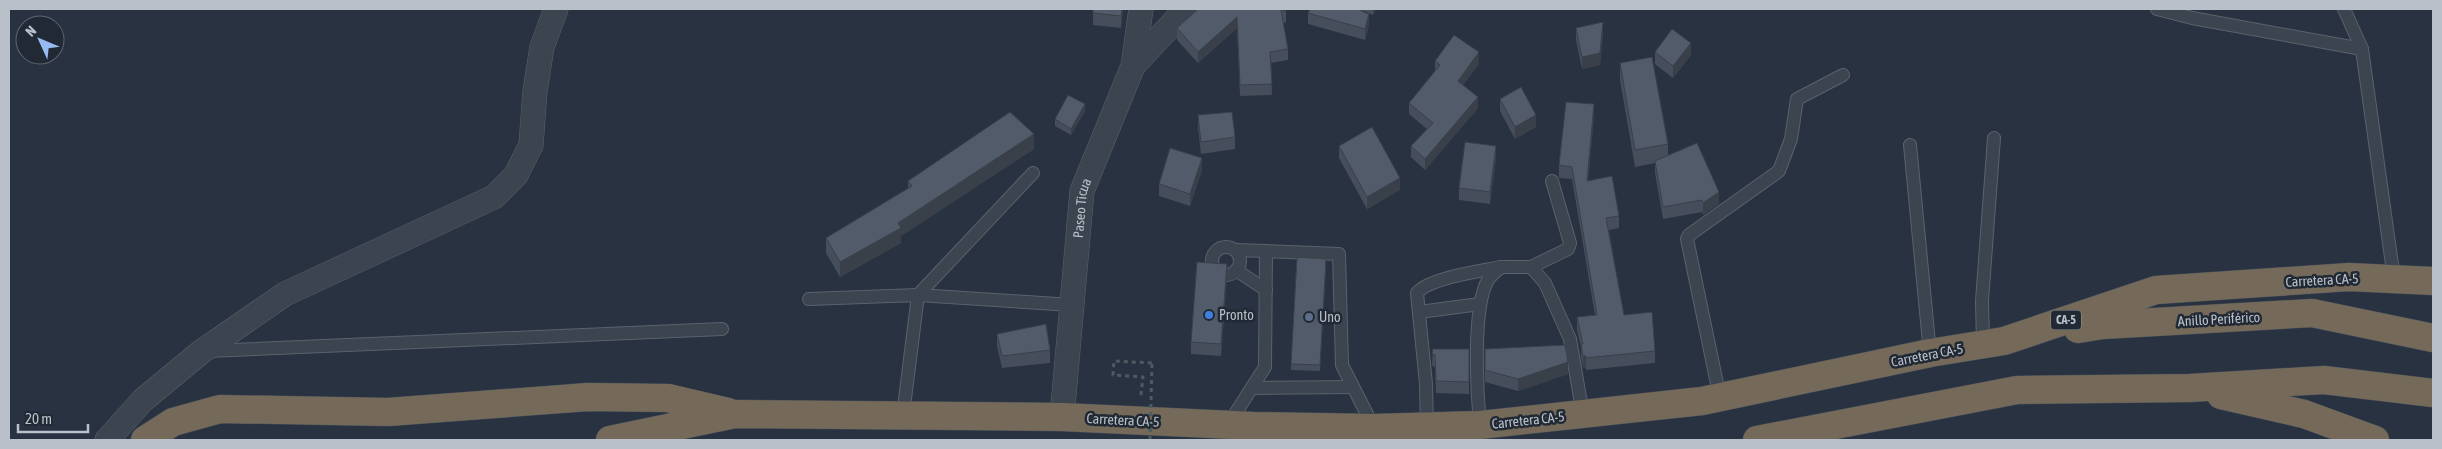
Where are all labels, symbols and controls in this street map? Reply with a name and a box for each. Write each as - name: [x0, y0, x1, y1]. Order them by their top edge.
- north arrow: [15, 15, 65, 65]
- text: N: [22, 22, 39, 39]
- street label: Paseo Ticua: [1070, 176, 1094, 239]
- street label: Carretera CA-5: [2285, 270, 2359, 290]
- place label: Pronto: [1219, 307, 1254, 323]
- marker: Pronto: [1203, 309, 1215, 321]
- place label: Uno: [1319, 309, 1341, 325]
- street label: Anillo Periférico: [2177, 309, 2261, 329]
- road number: CA-5: [2051, 310, 2081, 330]
- marker: Uno: [1303, 311, 1315, 323]
- street label: Carretera CA-5: [1890, 340, 1964, 370]
- scale bar: [18, 402, 88, 434]
- street label: Carretera CA-5: [1491, 408, 1565, 432]
- text: 20 m: [25, 410, 52, 427]
- street label: Carretera CA-5: [1086, 410, 1160, 430]

